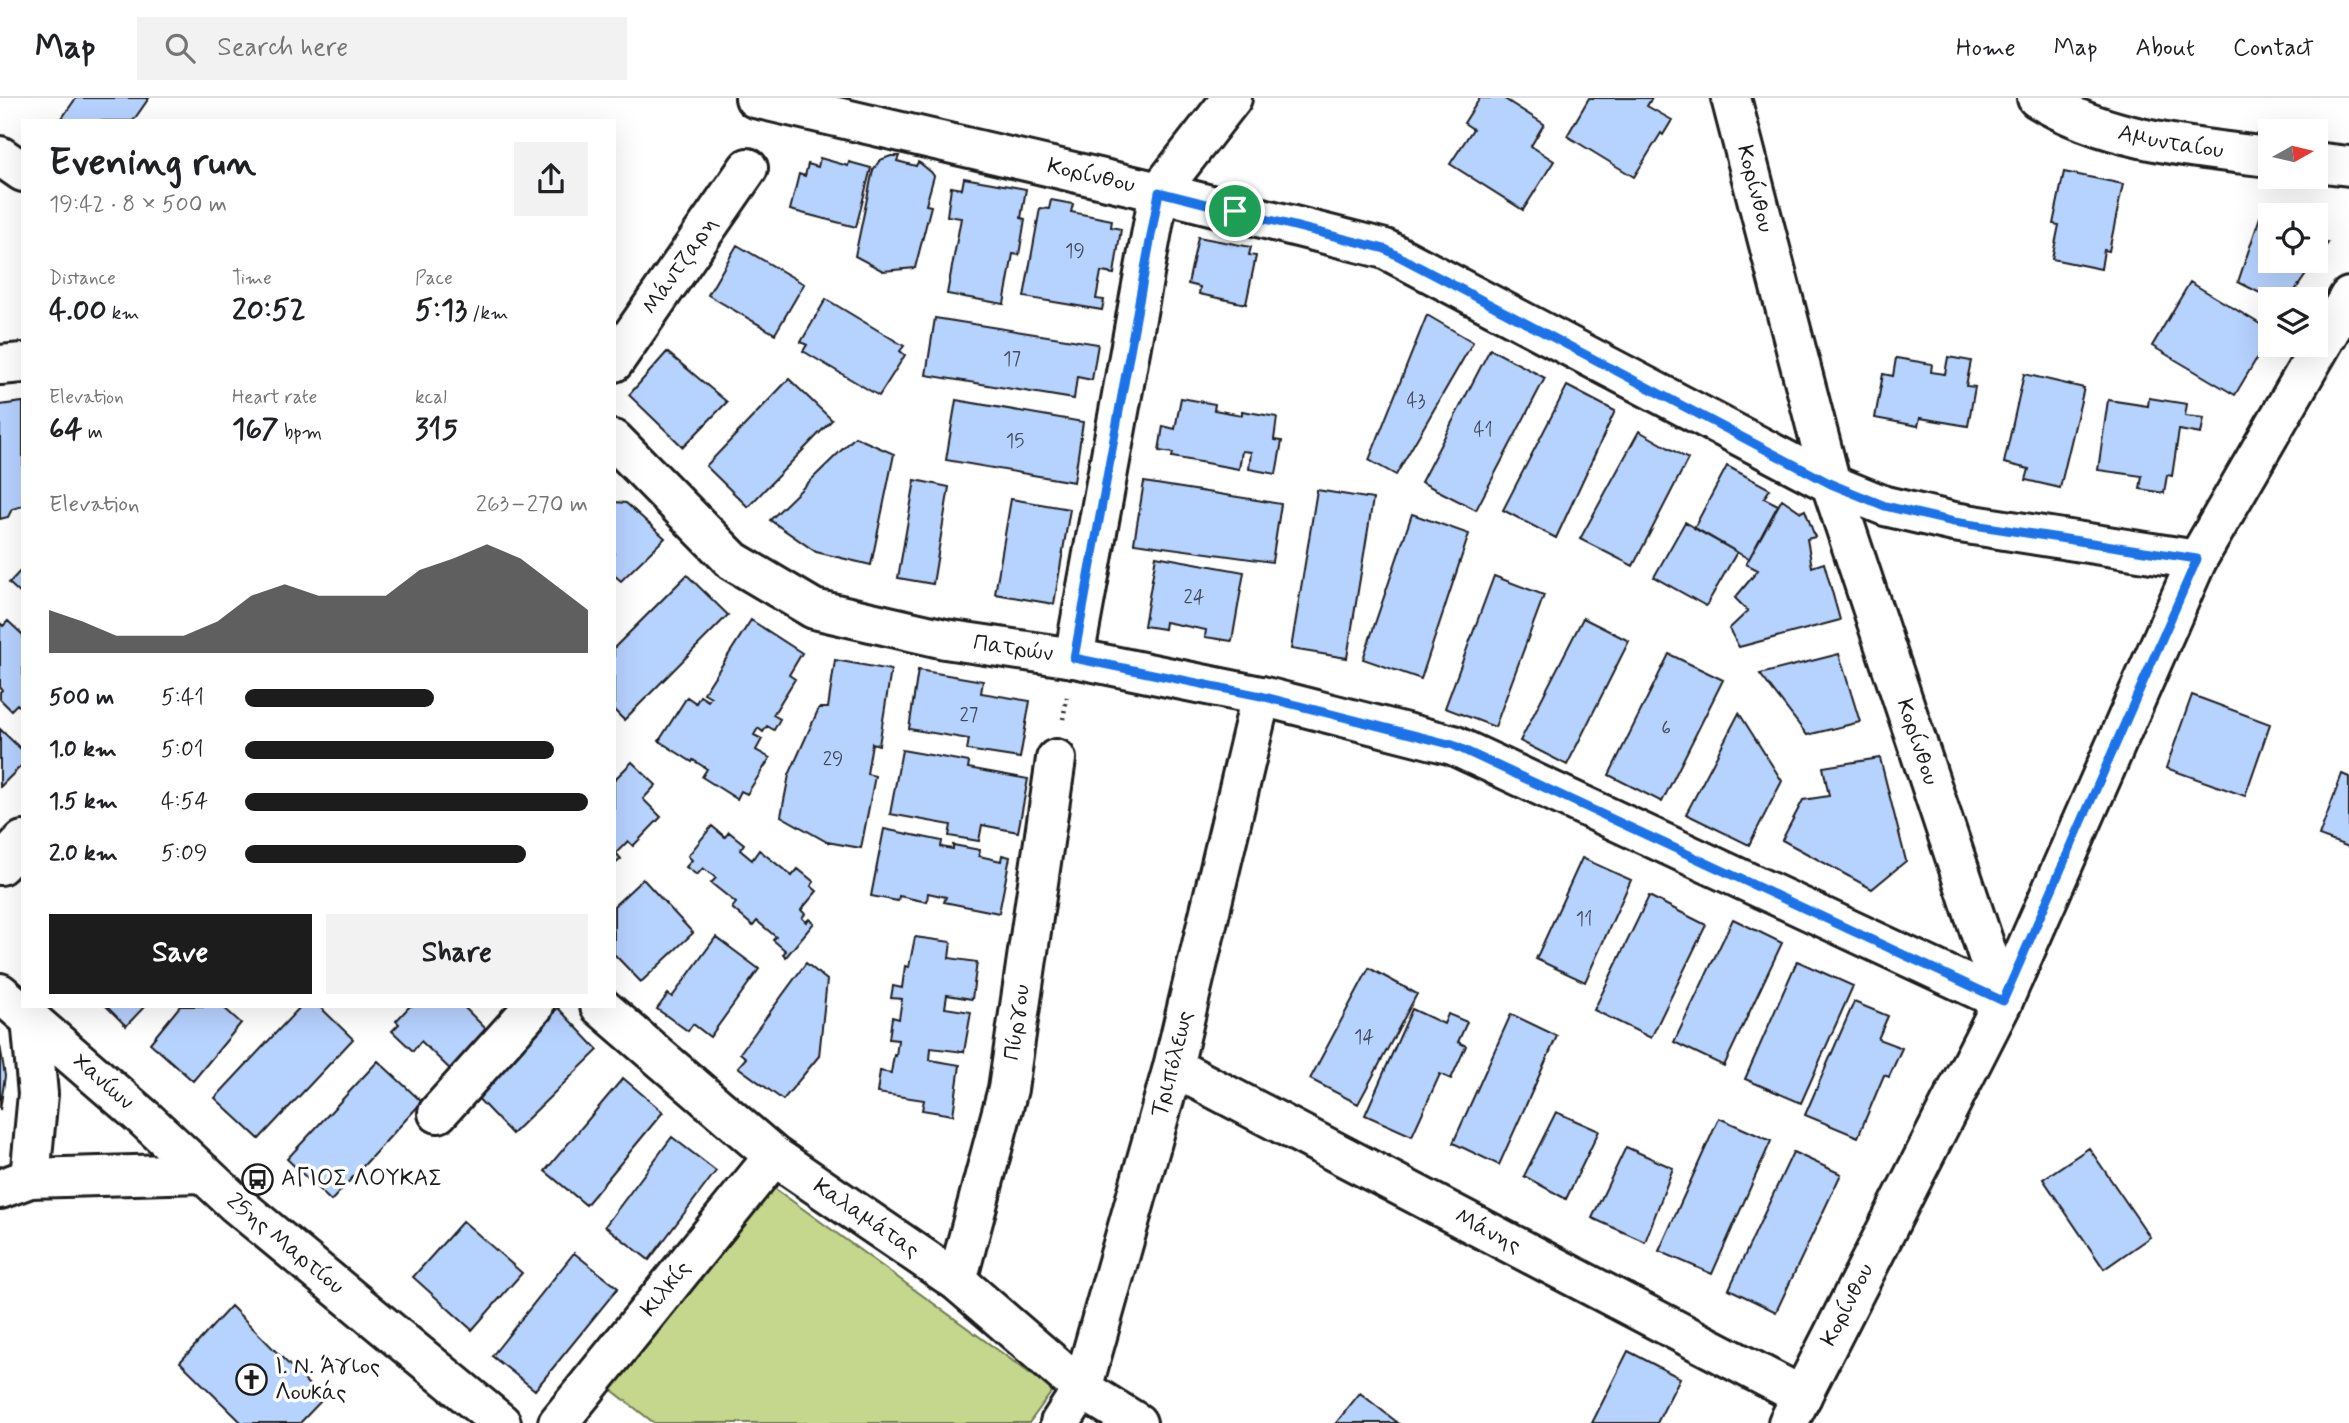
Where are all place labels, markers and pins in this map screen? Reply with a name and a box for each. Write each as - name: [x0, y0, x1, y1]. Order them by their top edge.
- pin: [1205, 181, 1265, 241]
- bus stop icon: ΑΓΙΟΣ ΛΟΥΚΑΣ: [241, 1162, 275, 1196]
- place label: ΑΓΙΟΣ ΛΟΥΚΑΣ: [281, 1164, 442, 1194]
- place label: Ι. Ν. Άγιος Λουκάς: [275, 1352, 380, 1408]
- church icon: Ι. Ν. Άγιος Λουκάς: [235, 1363, 269, 1397]

